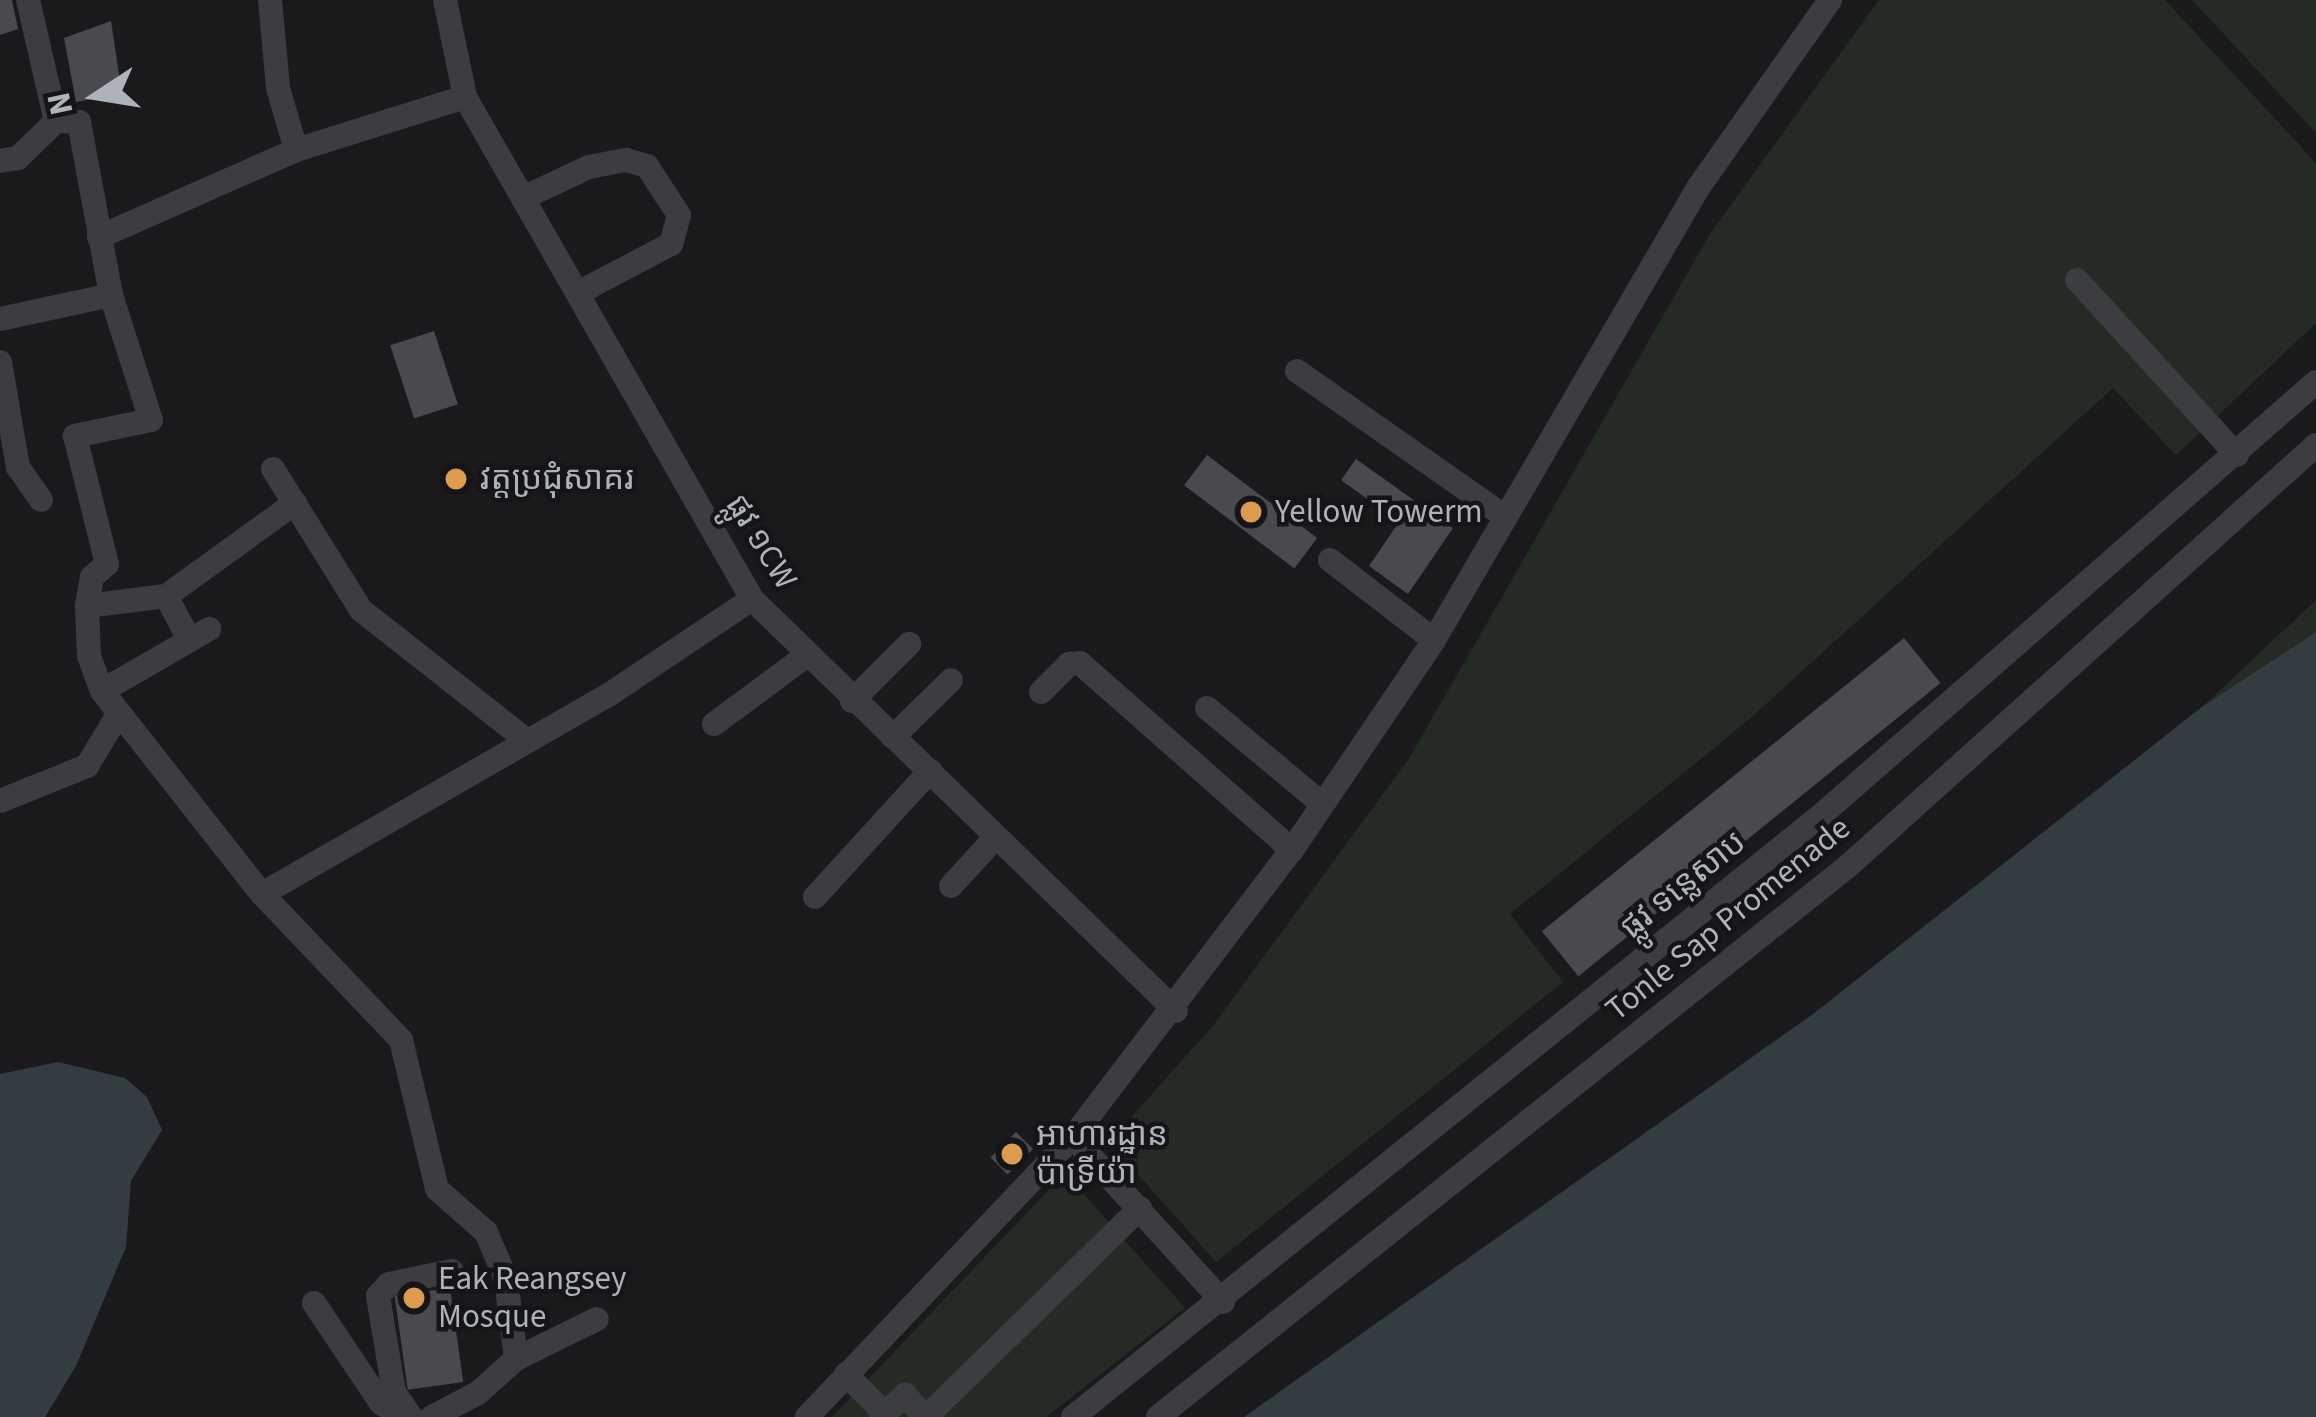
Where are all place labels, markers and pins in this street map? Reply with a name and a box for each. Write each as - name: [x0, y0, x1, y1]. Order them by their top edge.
- place label: វត្តប្រជុំសាគរ: [480, 459, 634, 499]
- marker: វត្តប្រជុំសាគរ: [443, 466, 469, 492]
- place label: Yellow Towerm: [1275, 492, 1483, 532]
- marker: Yellow Towerm: [1238, 499, 1264, 525]
- place label: អាហារដ្ឋាន ប៉ាទ្រីយ៉ា: [1036, 1115, 1168, 1193]
- marker: អាហារដ្ឋាន ប៉ាទ្រីយ៉ា: [999, 1141, 1025, 1167]
- place label: Eak Reangsey Mosque: [438, 1259, 626, 1337]
- marker: Eak Reangsey Mosque: [401, 1285, 427, 1311]

